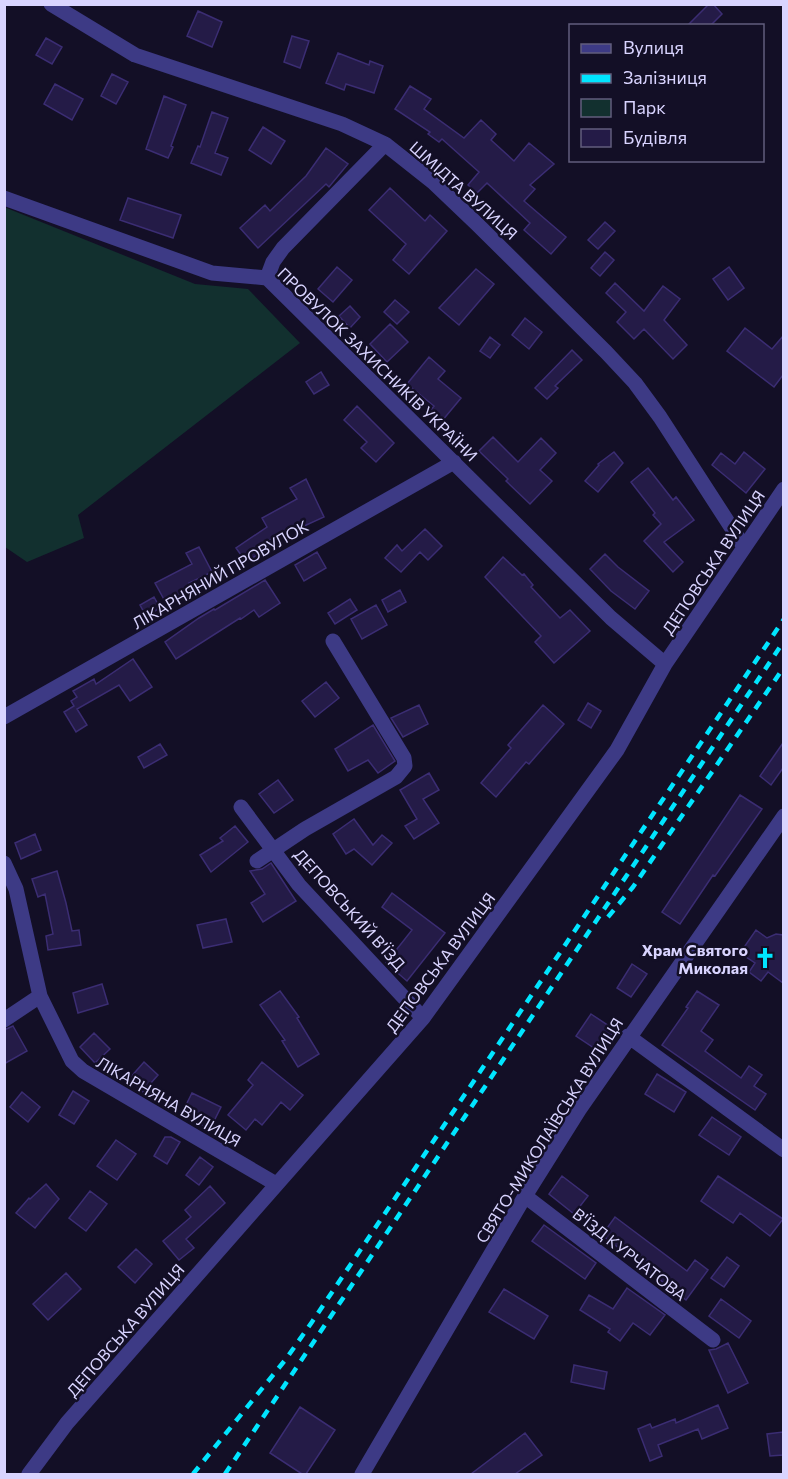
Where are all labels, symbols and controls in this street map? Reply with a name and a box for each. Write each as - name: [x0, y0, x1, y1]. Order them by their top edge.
- legend: [569, 24, 764, 162]
- text: Вулиця: [623, 36, 684, 58]
- text: Залізниця: [623, 66, 707, 88]
- text: Парк: [623, 96, 666, 118]
- text: Будівля: [623, 126, 687, 148]
- street label: ШМІДТА ВУЛИЦЯ: [406, 137, 522, 243]
- street label: ПРОВУЛОК ЗАХИСНИКІВ УКРАЇНИ: [274, 263, 482, 465]
- street label: ДЕПОВСЬКА ВУЛИЦЯ: [658, 486, 768, 638]
- street label: ЛІКАРНЯНИЙ ПРОВУЛОК: [128, 516, 312, 632]
- street label: ДЕПОВСЬКИЙ В’ЇЗД: [291, 844, 410, 974]
- street label: ДЕПОВСЬКА ВУЛИЦЯ: [381, 889, 499, 1035]
- place label: Храм Святого Миколая: [642, 940, 748, 977]
- church icon: Храм Святого Миколая: [753, 946, 777, 970]
- street label: СВЯТО-МИКОЛАЇВСЬКА ВУЛИЦЯ: [472, 1014, 626, 1246]
- street label: ЛІКАРНЯНА ВУЛИЦЯ: [93, 1052, 245, 1150]
- street label: В'ЇЗД КУРЧАТОВА: [569, 1204, 691, 1304]
- street label: ДЕПОВСЬКА ВУЛИЦЯ: [62, 1260, 188, 1400]

